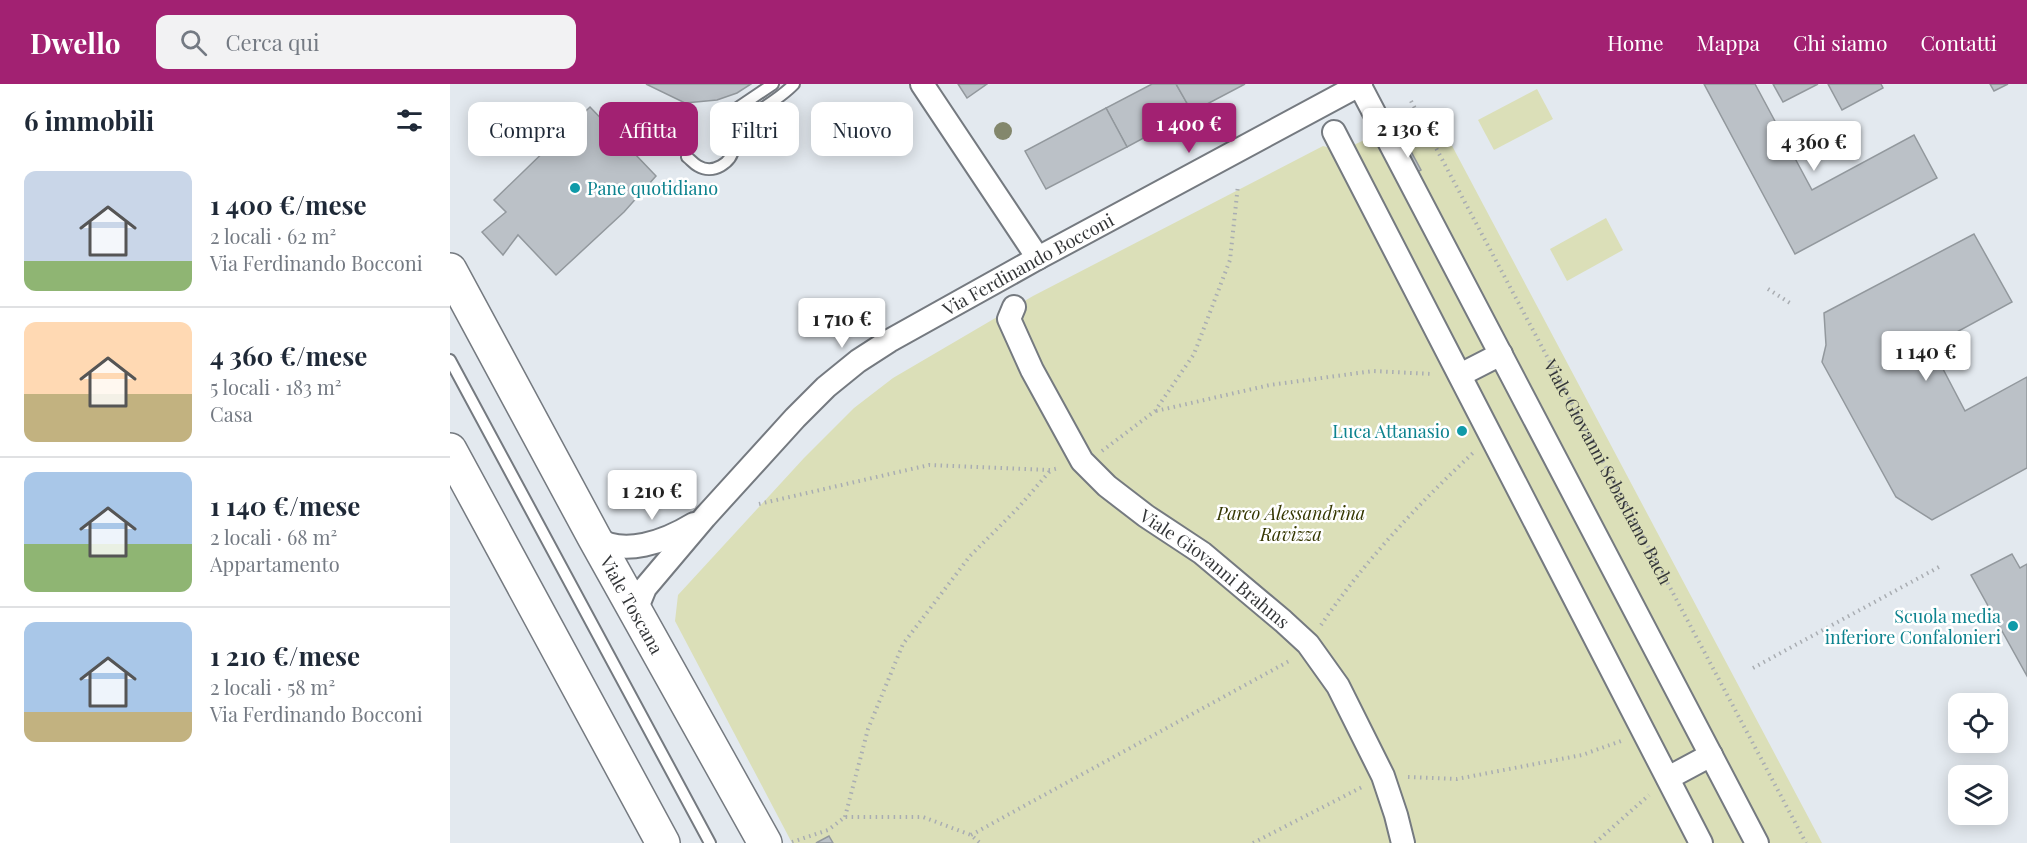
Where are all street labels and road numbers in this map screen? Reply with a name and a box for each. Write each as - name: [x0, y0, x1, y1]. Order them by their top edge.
- street label: Via Ferdinando Bocconi: [937, 208, 1118, 321]
- street label: Viale Giovanni Sebastiano Bach: [1538, 354, 1678, 589]
- street label: Viale Giovanni Brahms: [1135, 503, 1295, 633]
- street label: Viale Toscana: [594, 550, 669, 658]

